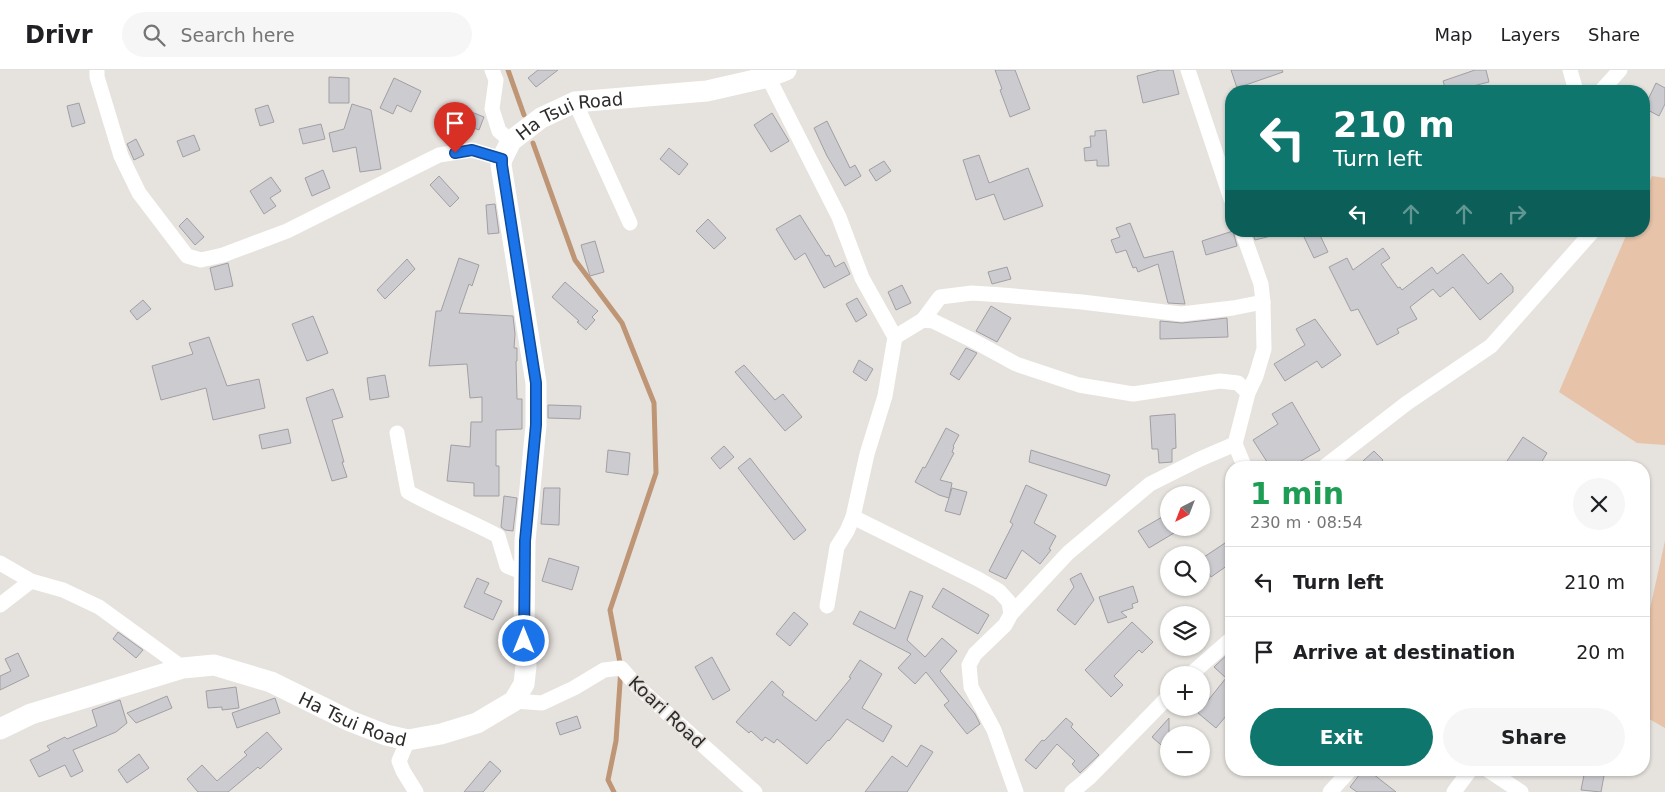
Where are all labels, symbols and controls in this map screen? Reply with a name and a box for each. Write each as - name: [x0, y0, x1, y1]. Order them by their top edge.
- search box: [122, 12, 472, 57]
- text: Drivr: [25, 21, 92, 49]
- icon: search: [140, 21, 168, 49]
- text: Search here: [180, 24, 295, 46]
- text: Map: [1434, 24, 1472, 45]
- text: Layers: [1500, 24, 1560, 45]
- text: Share: [1588, 24, 1640, 45]
- street label: Ha Tsui Road: [511, 88, 624, 144]
- pin: [434, 102, 476, 153]
- icon: left: [1250, 105, 1315, 170]
- text: 210 m: [1333, 105, 1455, 145]
- icon: arrive: [441, 109, 469, 137]
- text: Turn left: [1333, 146, 1422, 171]
- icon: left: [1344, 200, 1372, 228]
- icon: ahead: [1397, 200, 1425, 228]
- icon: ahead: [1450, 200, 1478, 228]
- icon: right: [1503, 200, 1531, 228]
- text: 1 min: [1250, 476, 1344, 511]
- button: close: [1573, 478, 1625, 530]
- north arrow: [1160, 486, 1210, 536]
- map controls: [1160, 486, 1210, 776]
- text: 230 m · 08:54: [1250, 513, 1363, 532]
- button: search: [1160, 546, 1210, 596]
- icon: left: [1250, 568, 1278, 596]
- text: Turn left: [1293, 571, 1384, 593]
- text: 210 m: [1564, 571, 1625, 593]
- button: layers: [1160, 606, 1210, 656]
- position arrow: [497, 614, 549, 666]
- icon: arrive: [1250, 638, 1278, 666]
- text: Arrive at destination: [1293, 641, 1515, 663]
- text: 20 m: [1576, 641, 1625, 663]
- button: +: [1160, 666, 1210, 716]
- street label: Koari Road: [625, 671, 709, 753]
- street label: Ha Tsui Road: [296, 687, 409, 750]
- button: Exit: [1250, 708, 1433, 766]
- button: Share: [1443, 708, 1625, 766]
- button: −: [1160, 726, 1210, 776]

